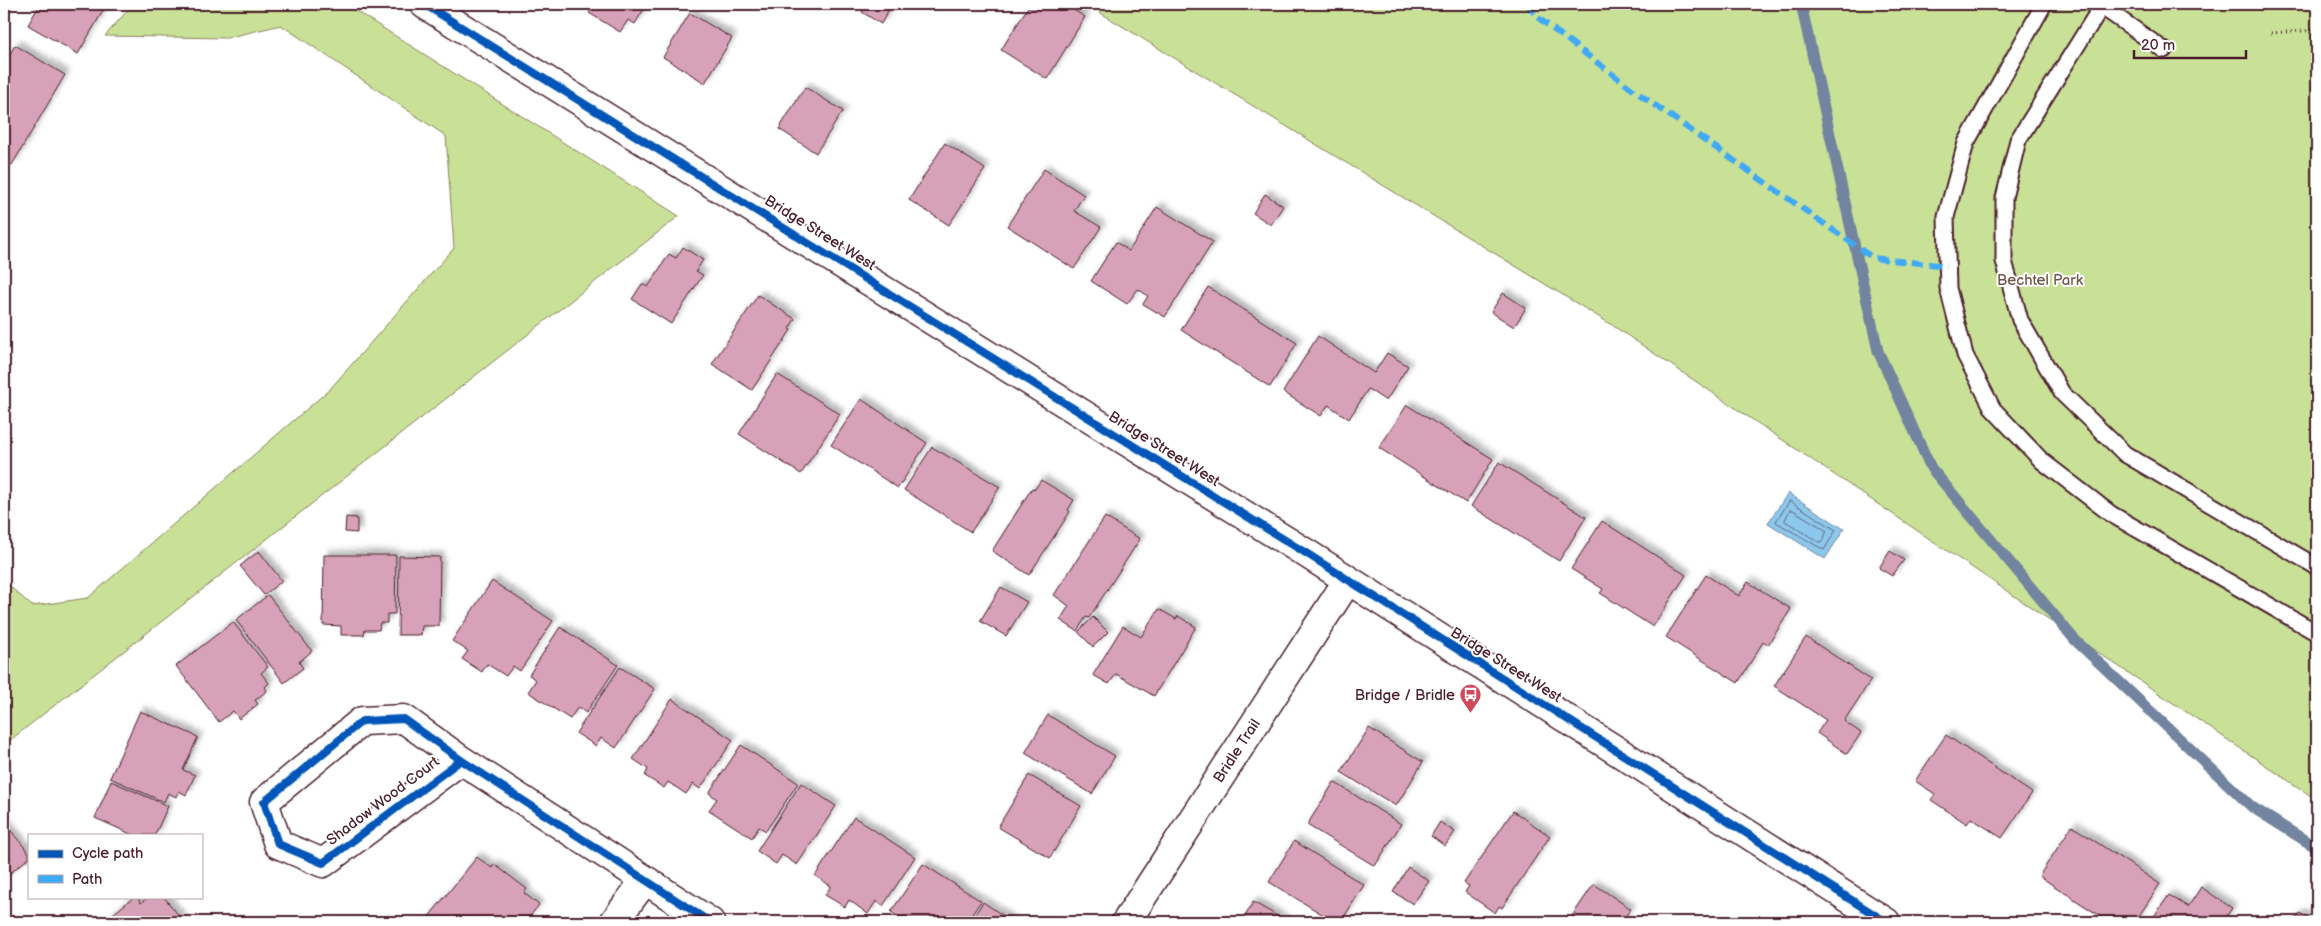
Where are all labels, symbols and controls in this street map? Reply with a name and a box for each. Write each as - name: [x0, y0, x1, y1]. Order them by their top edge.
- scale bar: [2134, 28, 2246, 60]
- text: 20 m: [2141, 36, 2175, 55]
- street label: Bridge Street West: [761, 191, 879, 275]
- park label: Bechtel Park: [1997, 271, 2084, 290]
- street label: Bridge Street West: [1105, 407, 1223, 491]
- street label: Bridge Street West: [1447, 623, 1565, 707]
- bus stop icon: Bridge / Bridle: [1459, 683, 1483, 714]
- place label: Bridge / Bridle: [1355, 686, 1455, 705]
- street label: Bridle Trail: [1209, 716, 1265, 786]
- street label: Shadow Wood Court: [323, 752, 444, 850]
- legend: [28, 834, 202, 898]
- text: Cycle path: [72, 844, 143, 863]
- text: Path: [72, 870, 102, 889]

